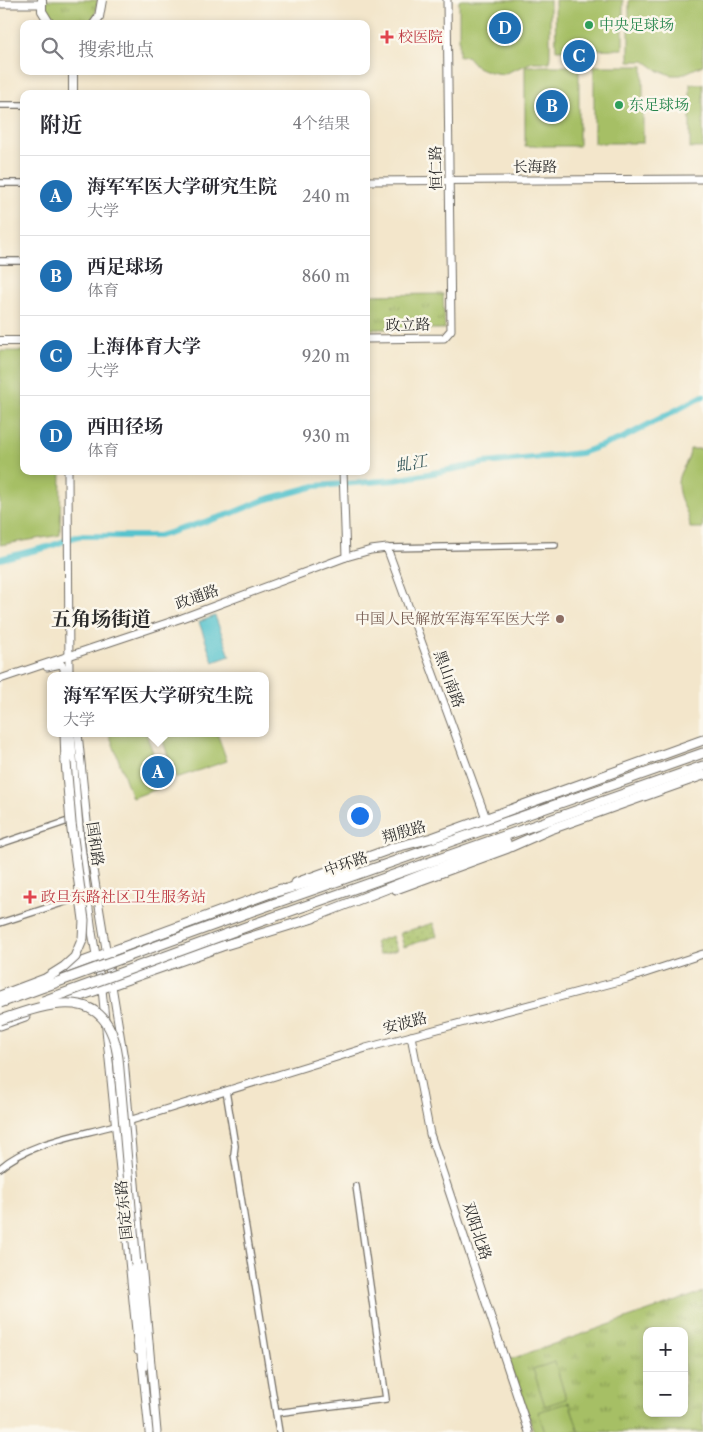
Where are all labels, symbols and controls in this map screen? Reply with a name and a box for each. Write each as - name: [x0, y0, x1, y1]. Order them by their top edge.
- pin: D: [489, 9, 521, 47]
- place label: 中央足球场: [599, 15, 674, 34]
- marker: 中央足球场: [583, 19, 595, 31]
- search box: [20, 20, 370, 75]
- place label: 校医院: [398, 27, 443, 46]
- marker: 校医院: [380, 30, 394, 44]
- icon: search: [38, 34, 66, 62]
- pin: C: [563, 37, 595, 75]
- text: 搜索地点: [78, 38, 154, 61]
- pin: B: [536, 87, 568, 125]
- place label: 东足球场: [629, 95, 689, 114]
- marker: 东足球场: [613, 99, 625, 111]
- text: 附近: [40, 112, 82, 137]
- text: 4个结果: [293, 113, 350, 133]
- street label: 恒仁路: [426, 145, 445, 191]
- street label: 长海路: [512, 157, 558, 176]
- text: 海军军医大学研究生院: [87, 175, 277, 198]
- text: A: [50, 186, 62, 206]
- text: 240 m: [302, 186, 350, 206]
- text: 大学: [87, 200, 119, 220]
- text: 西足球场: [87, 255, 163, 278]
- text: B: [50, 266, 62, 286]
- text: 860 m: [302, 266, 350, 286]
- text: 体育: [87, 280, 119, 300]
- street label: 政立路: [385, 315, 431, 334]
- text: 上海体育大学: [87, 335, 201, 358]
- text: C: [50, 346, 62, 366]
- text: 920 m: [302, 346, 350, 366]
- text: 大学: [87, 360, 119, 380]
- text: 西田径场: [87, 415, 163, 438]
- text: D: [49, 426, 63, 446]
- text: 930 m: [303, 426, 350, 446]
- text: 体育: [87, 440, 119, 460]
- water label: 虬江: [393, 450, 430, 476]
- street label: 政通路: [172, 580, 221, 613]
- district label: 五角场街道: [51, 607, 151, 631]
- place label: 中国人民解放军海军军医大学: [355, 609, 550, 628]
- marker: 中国人民解放军海军军医大学: [554, 613, 566, 625]
- street label: 黑山南路: [430, 647, 469, 710]
- popup: [47, 672, 269, 737]
- text: 海军军医大学研究生院: [63, 684, 253, 707]
- text: 大学: [63, 709, 95, 729]
- pin: A: [142, 753, 174, 791]
- your location: [347, 803, 373, 829]
- street label: 翔殷路: [380, 816, 428, 847]
- street label: 国和路: [83, 820, 108, 868]
- street label: 中环路: [321, 847, 370, 880]
- place label: 政旦东路社区卫生服务站: [41, 887, 206, 906]
- marker: 政旦东路社区卫生服务站: [23, 890, 37, 904]
- street label: 安波路: [381, 1008, 429, 1038]
- street label: 国定东路: [111, 1179, 136, 1241]
- street label: 双阳北路: [459, 1199, 496, 1262]
- map controls: [643, 1327, 688, 1417]
- button: +: [643, 1327, 688, 1372]
- button: −: [643, 1372, 688, 1417]

